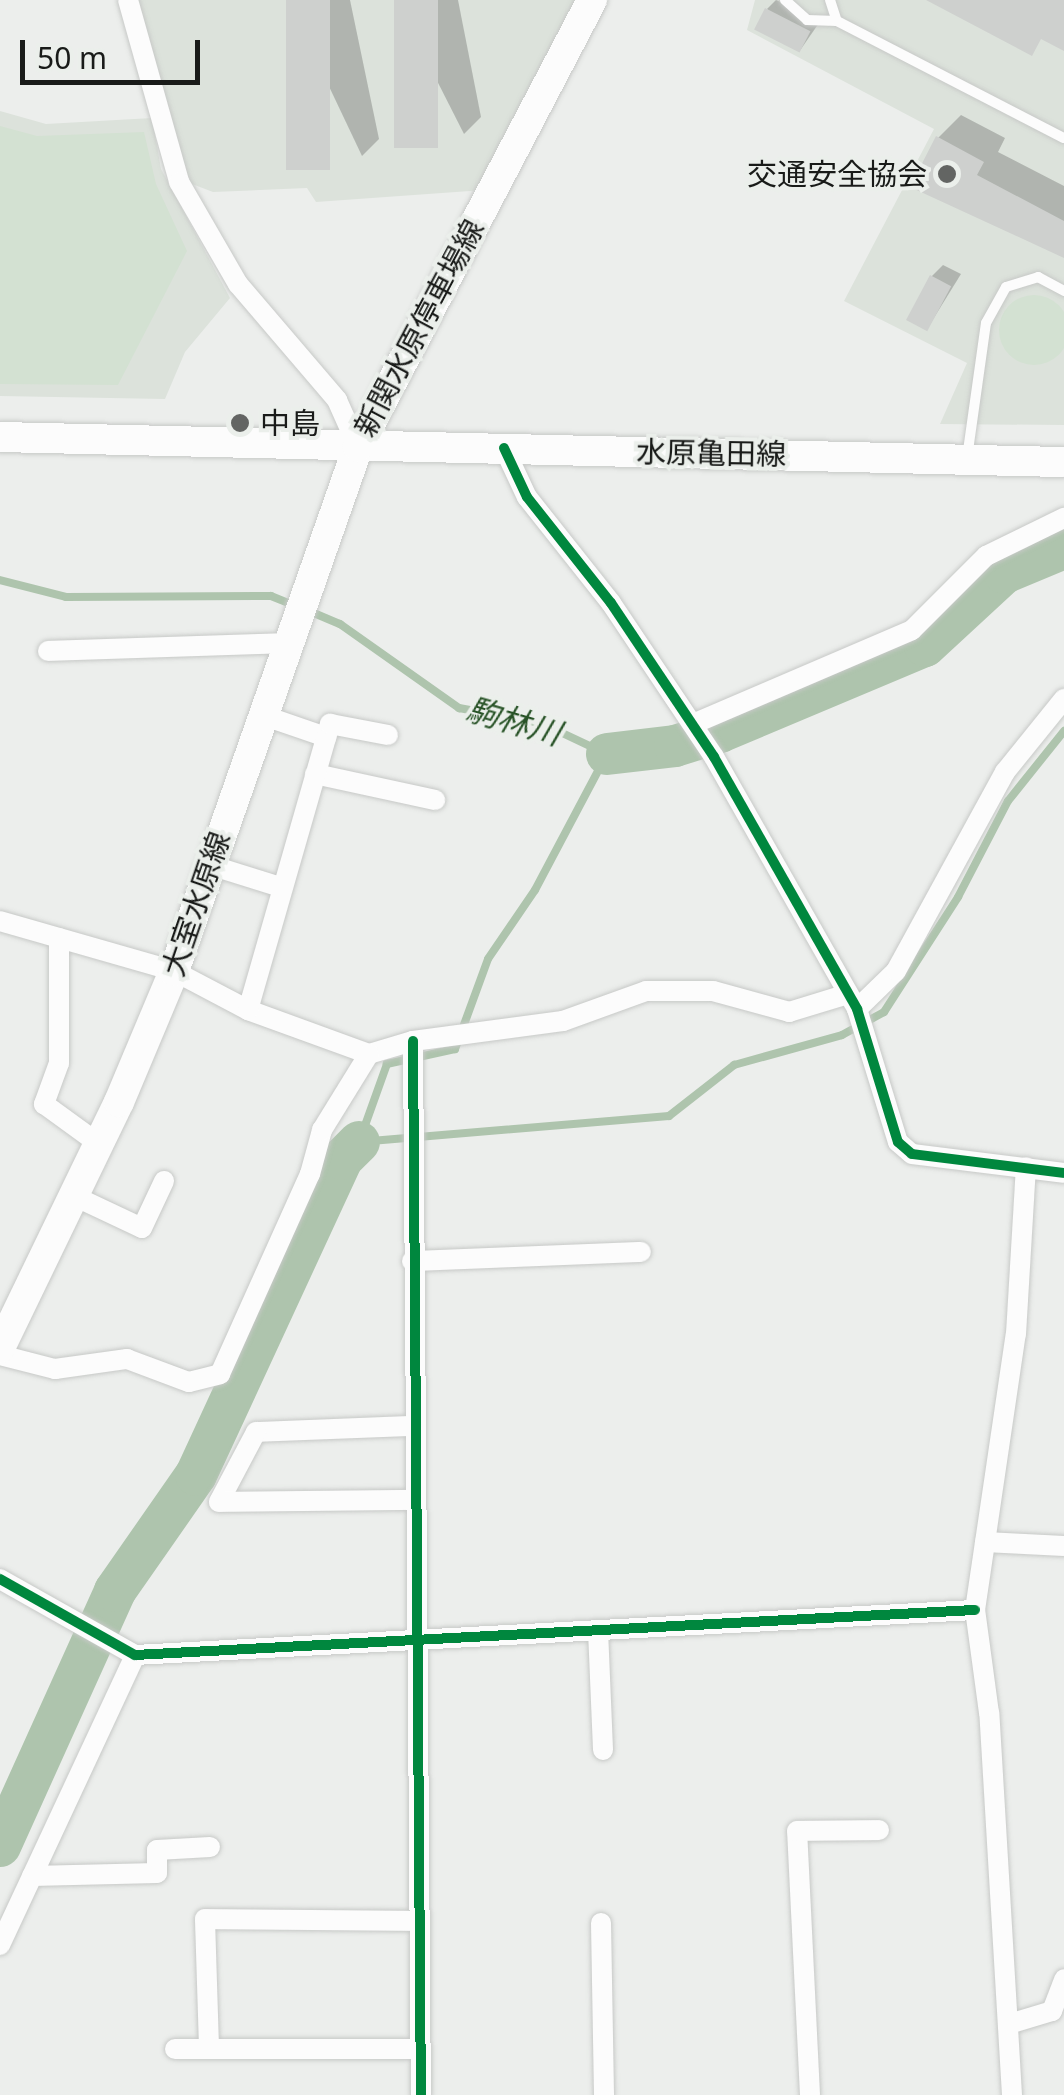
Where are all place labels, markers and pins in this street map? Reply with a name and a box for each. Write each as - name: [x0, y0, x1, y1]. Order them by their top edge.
- place label: 交通安全協会: [747, 156, 927, 192]
- marker: 交通安全協会: [936, 163, 958, 185]
- place label: 中島: [260, 405, 320, 441]
- marker: 中島: [229, 412, 251, 434]

